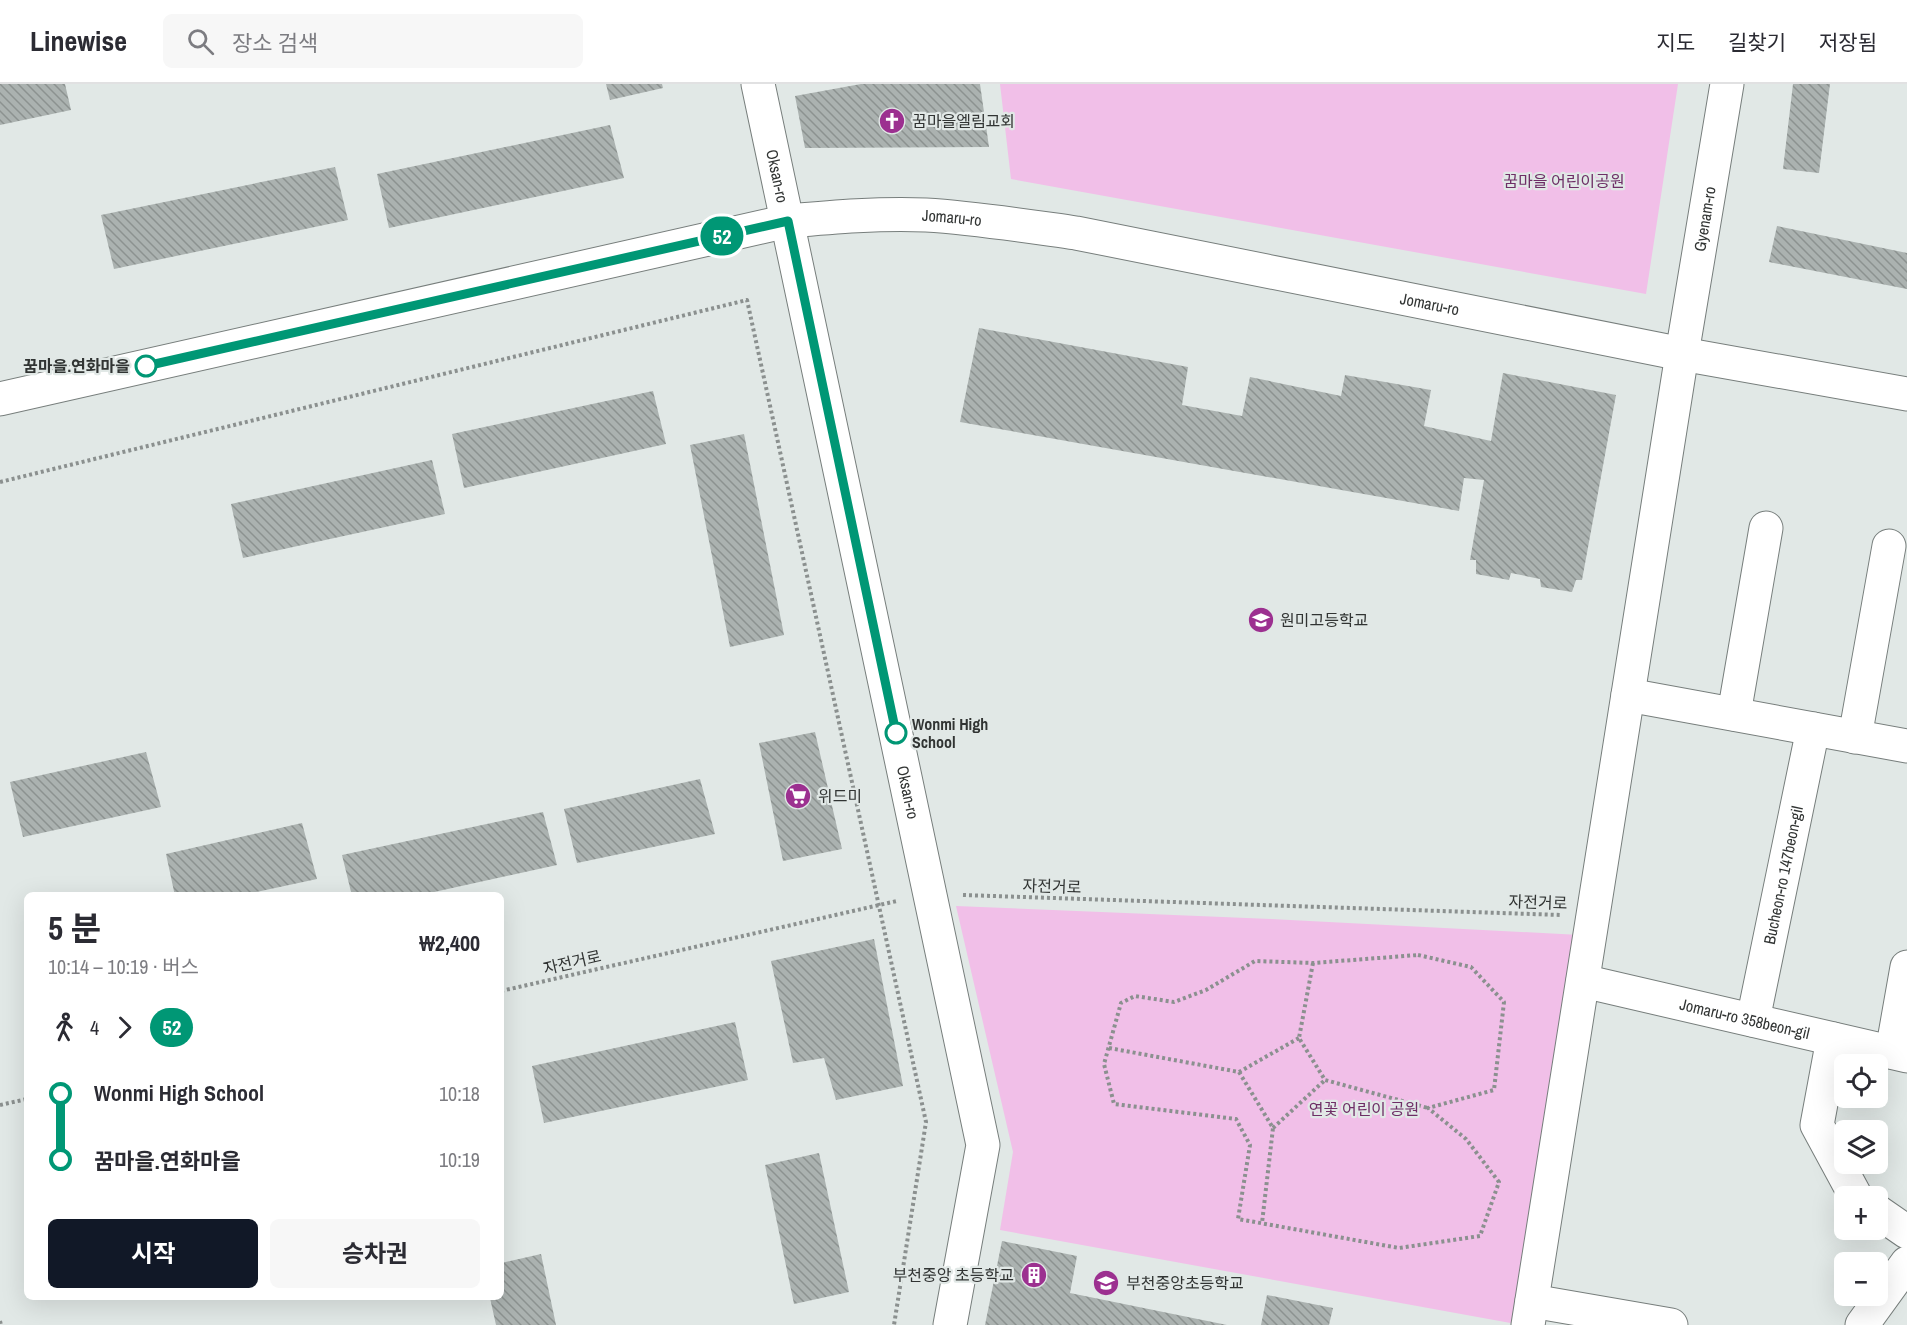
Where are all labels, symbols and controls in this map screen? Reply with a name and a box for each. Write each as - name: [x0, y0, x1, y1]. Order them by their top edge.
- search box: [163, 14, 583, 68]
- text: Linewise: [30, 22, 127, 60]
- icon: search: [184, 25, 217, 58]
- text: 장소 검색: [232, 28, 318, 58]
- text: 지도: [1656, 28, 1695, 57]
- text: 길찾기: [1728, 28, 1786, 57]
- text: 저장됨: [1819, 28, 1877, 57]
- church icon: 꿈마을엘림교회: [877, 106, 907, 136]
- place label: 꿈마을엘림교회: [912, 110, 1015, 132]
- street label: Oksan-ro: [761, 147, 794, 205]
- park label: 꿈마을 어린이공원: [1503, 170, 1625, 192]
- street label: Gyenam-ro: [1688, 185, 1721, 253]
- street label: Jomaru-ro: [922, 204, 983, 231]
- line badge: 52: [695, 216, 749, 256]
- text: 52: [712, 222, 732, 251]
- street label: Jomaru-ro: [1398, 287, 1461, 320]
- place label: 꿈마을.연화마을: [23, 355, 130, 377]
- marker: 꿈마을.연화마을: [135, 355, 157, 377]
- school or university icon: 원미고등학교: [1246, 605, 1276, 635]
- place label: 원미고등학교: [1280, 609, 1368, 631]
- place label: Wonmi High School: [912, 713, 988, 753]
- marker: Wonmi High School: [885, 722, 907, 744]
- street label: Oksan-ro: [892, 764, 925, 821]
- supermarket icon: 위드미: [783, 781, 813, 811]
- place label: 위드미: [818, 785, 862, 807]
- street label: Bucheon-ro 147beon-gil: [1758, 804, 1808, 946]
- street label: 자전거로: [1022, 874, 1082, 898]
- street label: 자전거로: [1508, 890, 1568, 914]
- text: 5 분: [48, 906, 101, 950]
- text: ₩2,400: [419, 928, 480, 958]
- street label: 자전거로: [541, 945, 603, 979]
- text: 10:14 – 10:19 · 버스: [48, 953, 199, 980]
- street label: Jomaru-ro 358beon-gil: [1678, 993, 1812, 1044]
- icon: walk: [48, 1011, 81, 1044]
- icon: forward: [108, 1011, 141, 1044]
- text: 52: [162, 1013, 181, 1042]
- text: 4: [90, 1014, 99, 1041]
- map controls: [1834, 1054, 1888, 1306]
- button: locate: [1834, 1054, 1888, 1108]
- text: Wonmi High School: [94, 1078, 264, 1108]
- text: 10:18: [439, 1080, 480, 1107]
- park label: 연꽃 어린이 공원: [1309, 1098, 1419, 1120]
- button: layers: [1834, 1120, 1888, 1174]
- text: 꿈마을.연화마을: [94, 1146, 241, 1176]
- text: 10:19: [439, 1146, 480, 1173]
- button: +: [1834, 1186, 1888, 1240]
- button: 시작: [48, 1219, 258, 1288]
- button: 승차권: [270, 1219, 480, 1288]
- button: −: [1834, 1252, 1888, 1306]
- building icon: 부천중앙 초등학교: [1019, 1260, 1049, 1290]
- place label: 부천중앙 초등학교: [893, 1264, 1014, 1286]
- school or university icon: 부천중앙초등학교: [1091, 1268, 1121, 1298]
- place label: 부천중앙초등학교: [1126, 1272, 1244, 1294]

